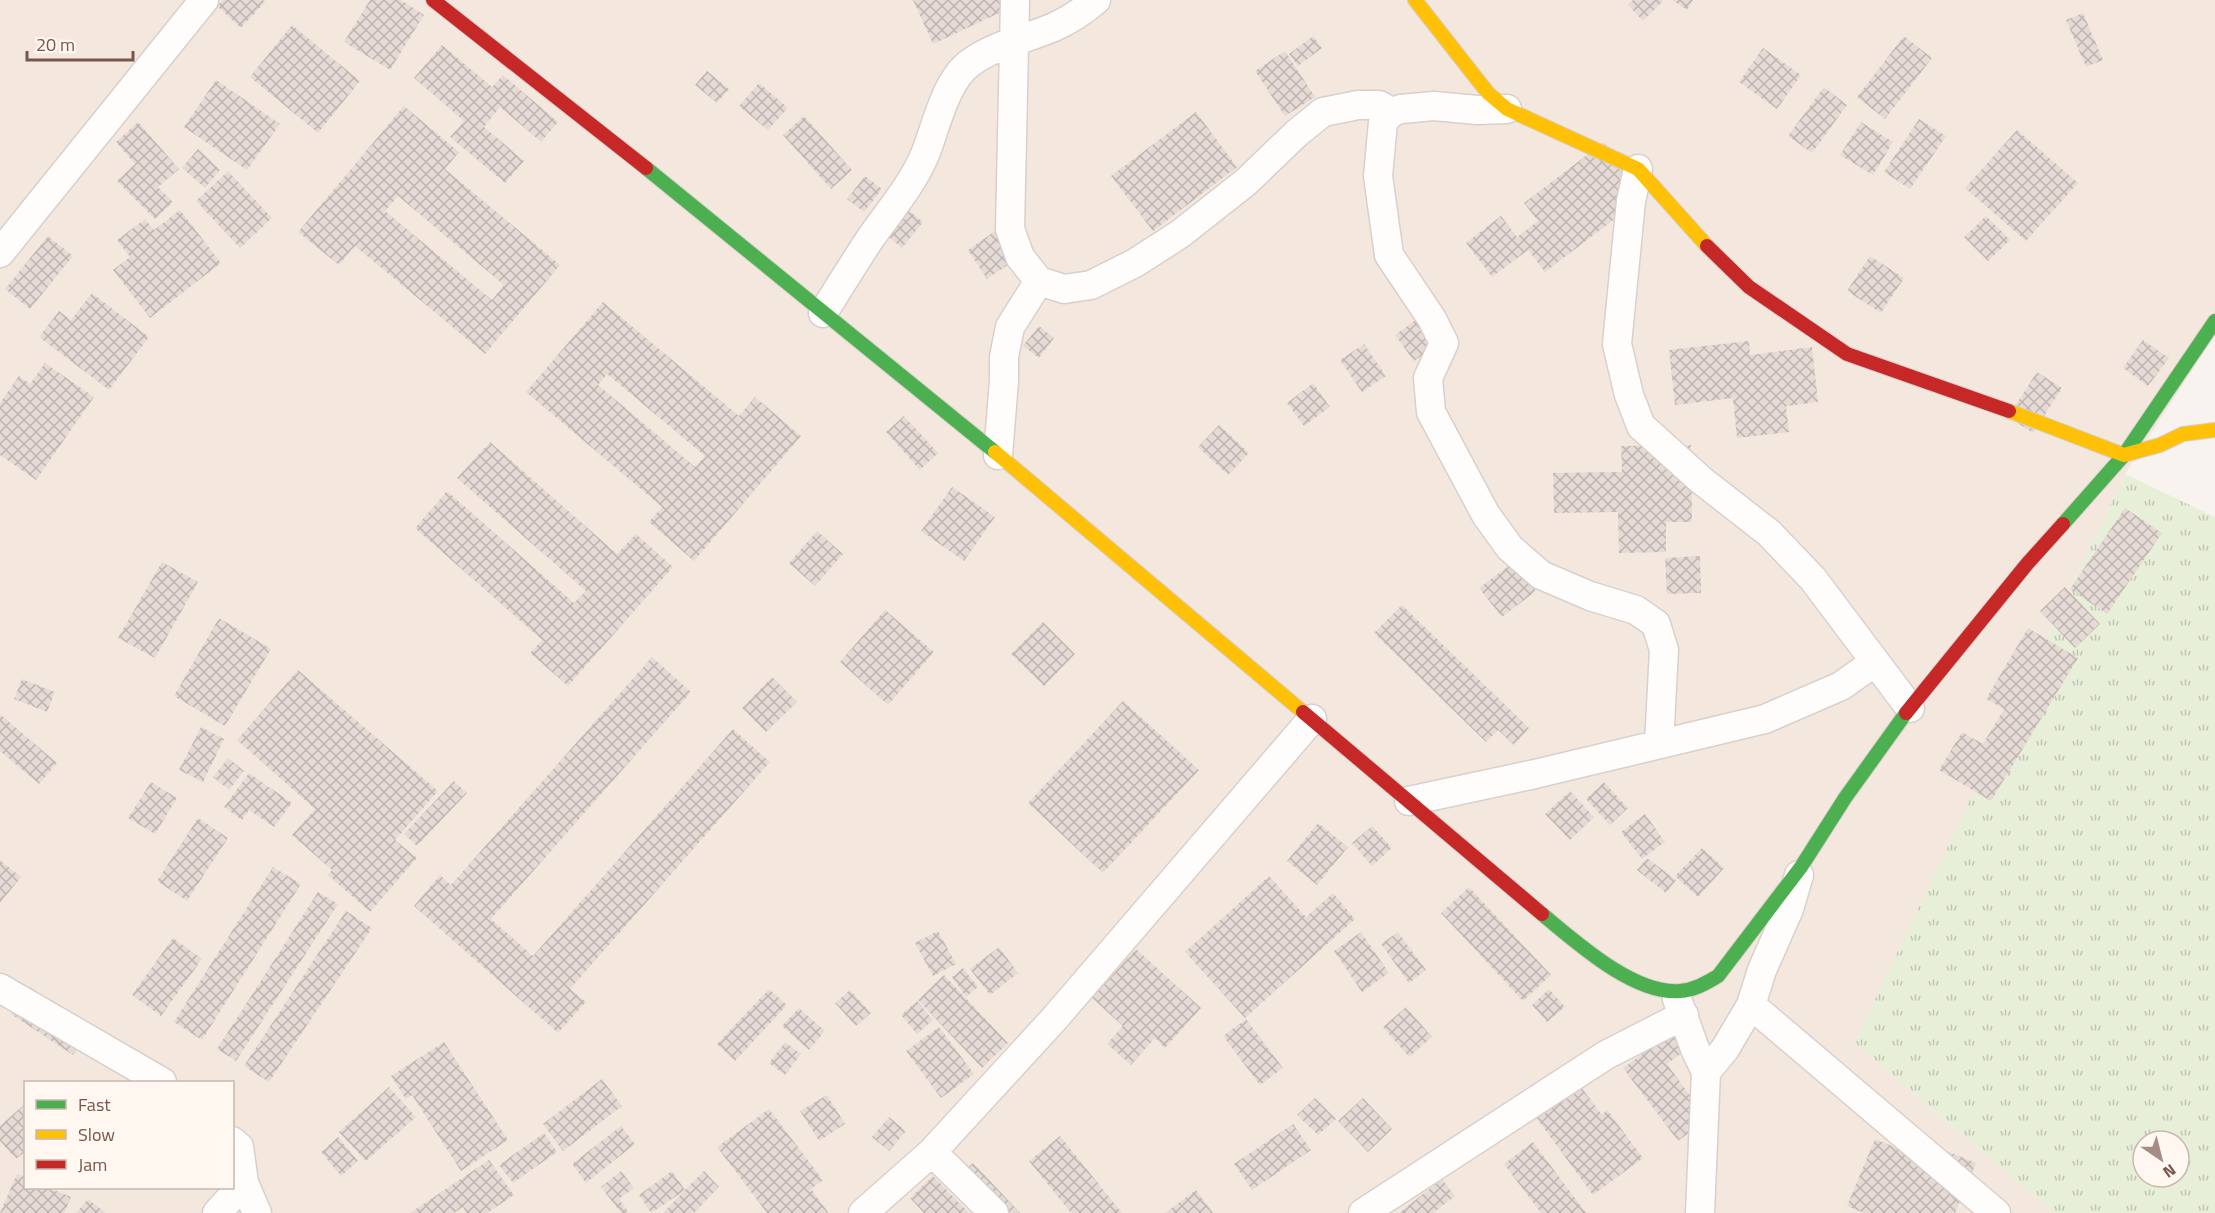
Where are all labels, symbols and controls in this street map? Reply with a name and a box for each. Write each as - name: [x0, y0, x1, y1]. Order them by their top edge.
- scale bar: [27, 24, 134, 62]
- text: 20 m: [36, 31, 75, 58]
- legend: [24, 1081, 234, 1189]
- text: Fast: [78, 1091, 111, 1118]
- text: Slow: [78, 1121, 115, 1148]
- north arrow: [2131, 1129, 2191, 1189]
- text: Jam: [78, 1151, 107, 1178]
- text: N: [2158, 1158, 2181, 1184]

